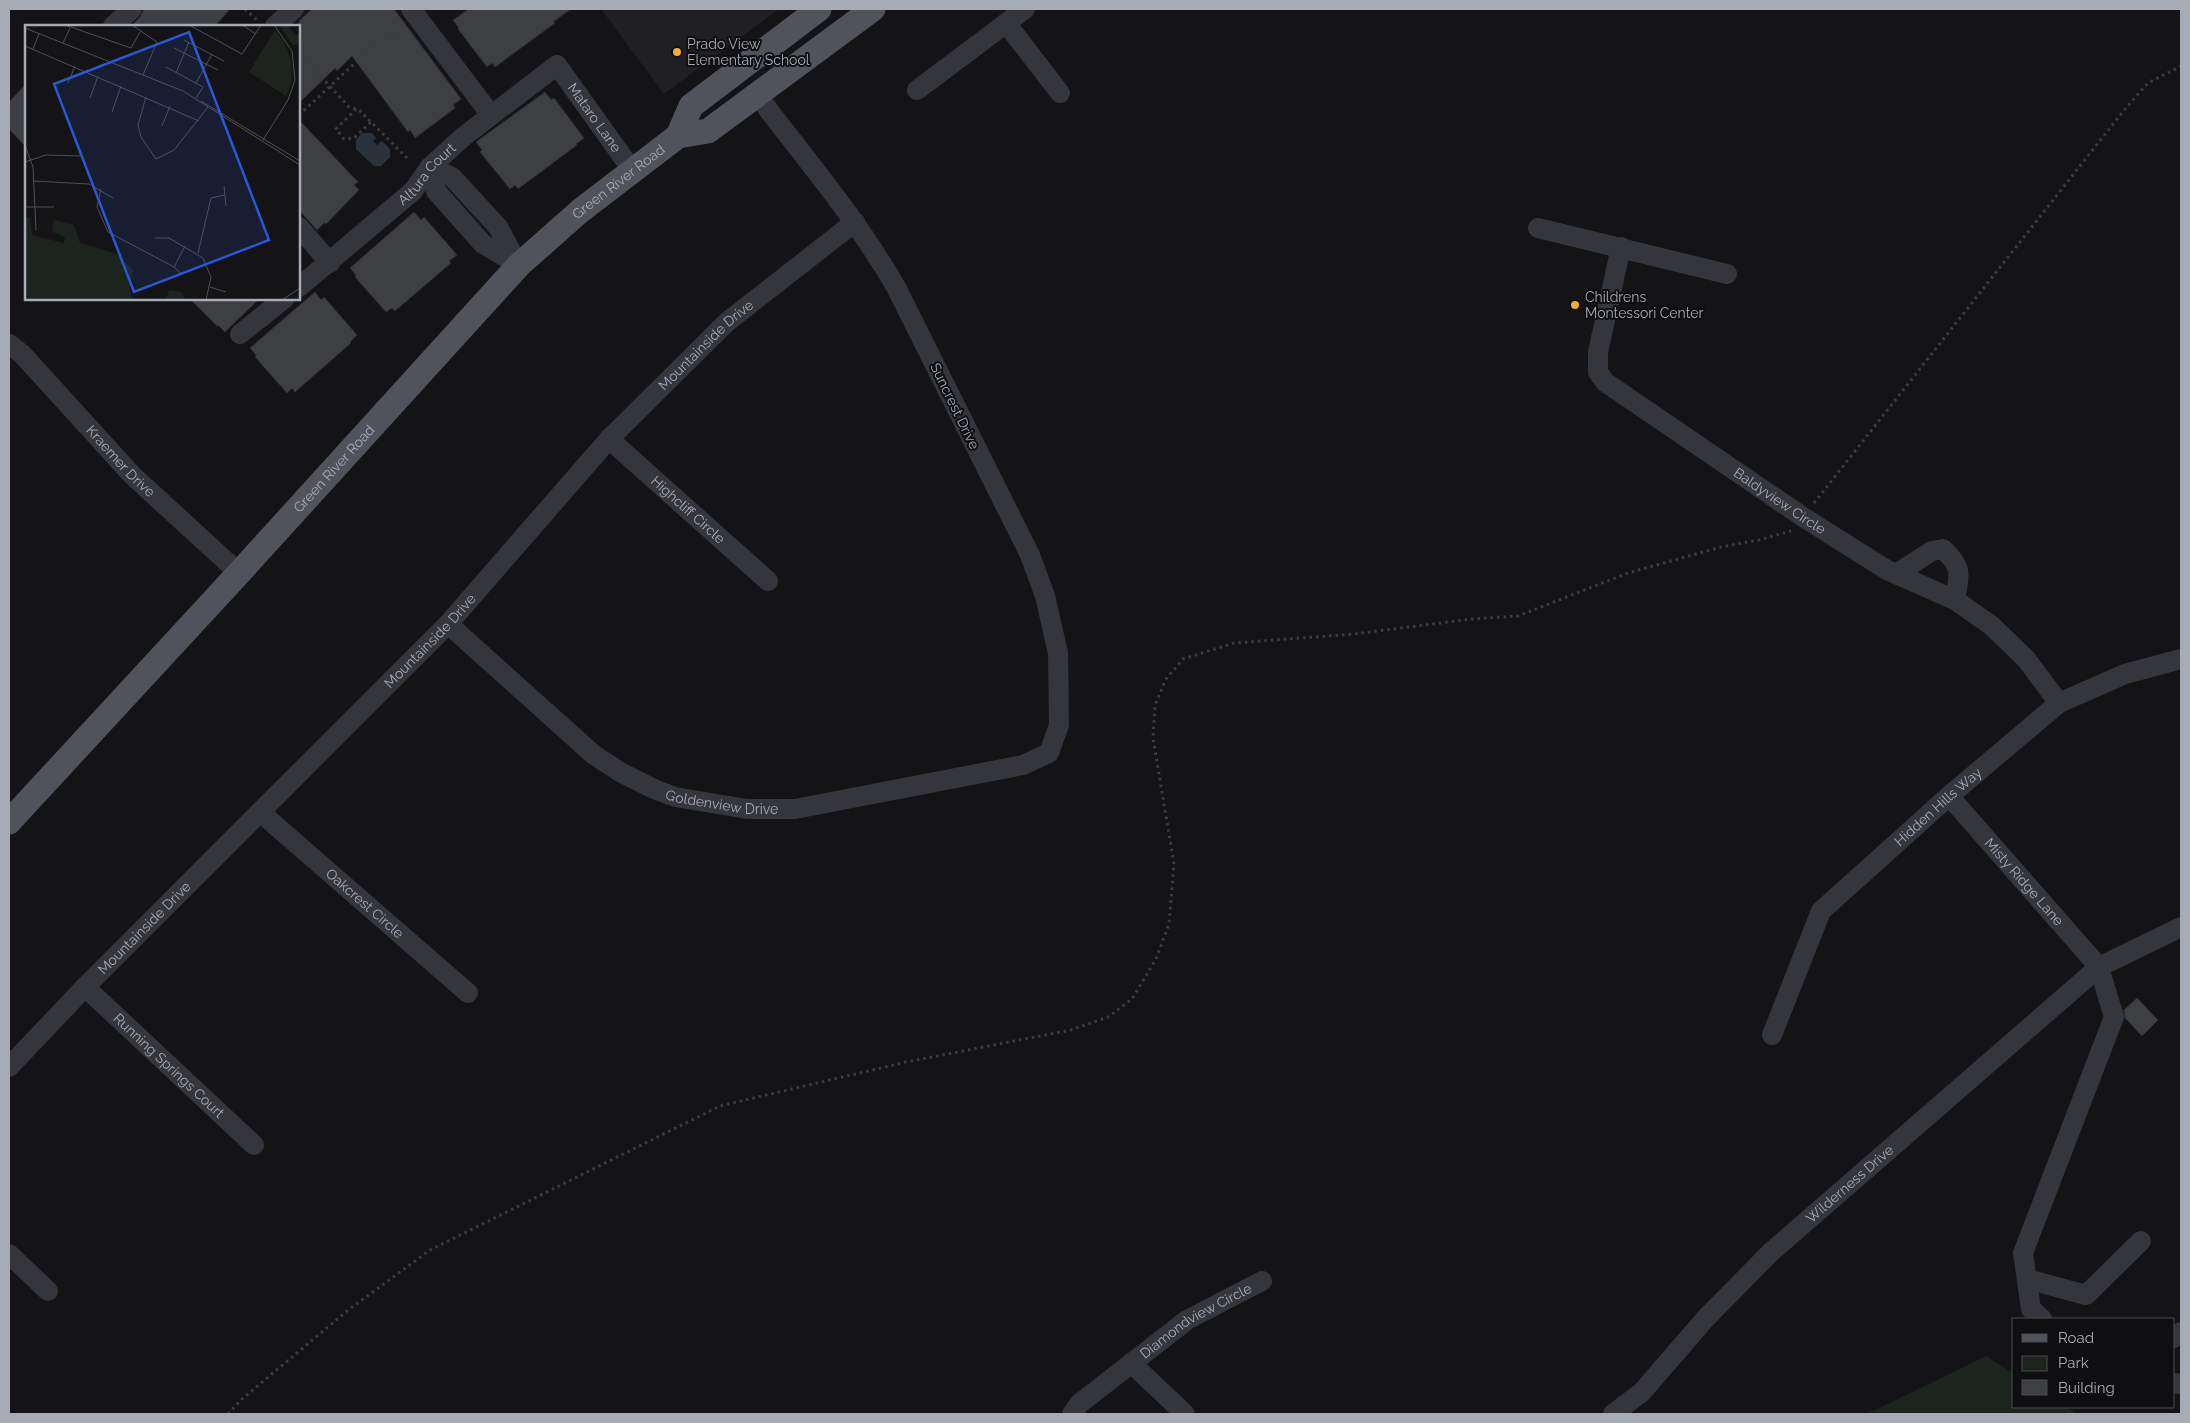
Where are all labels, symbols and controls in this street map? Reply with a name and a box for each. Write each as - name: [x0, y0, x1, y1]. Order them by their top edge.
- inset map: [25, 25, 300, 300]
- place label: Prado View Elementary School: [687, 36, 810, 68]
- marker: Prado View Elementary School: [671, 46, 683, 58]
- street label: Mataro Lane: [564, 80, 625, 155]
- street label: Altura Court: [395, 140, 459, 208]
- street label: Green River Road: [569, 141, 668, 222]
- place label: Childrens Montessori Center: [1585, 289, 1703, 321]
- street label: Mountainside Drive: [655, 297, 756, 393]
- marker: Childrens Montessori Center: [1569, 299, 1581, 311]
- street label: Suncrest Drive: [927, 360, 983, 452]
- street label: Kraemer Drive: [83, 422, 158, 500]
- street label: Green River Road: [290, 422, 378, 516]
- street label: Baldyview Circle: [1731, 464, 1829, 537]
- street label: Highcliff Circle: [648, 473, 728, 547]
- street label: Mountainside Drive: [381, 591, 479, 691]
- street label: Hidden Hills Way: [1891, 764, 1985, 849]
- street label: Goldenview Drive: [663, 786, 778, 817]
- street label: Misty Ridge Lane: [1982, 835, 2067, 929]
- street label: Oakcrest Circle: [323, 865, 407, 941]
- street label: Mountainside Drive: [95, 878, 194, 977]
- street label: Running Springs Court: [110, 1010, 228, 1121]
- street label: Wilderness Drive: [1803, 1141, 1896, 1226]
- street label: Diamondview Circle: [1137, 1280, 1254, 1362]
- legend: [2012, 1318, 2175, 1408]
- text: Road: [2058, 1329, 2094, 1347]
- text: Park: [2058, 1354, 2089, 1372]
- text: Building: [2058, 1379, 2115, 1397]

